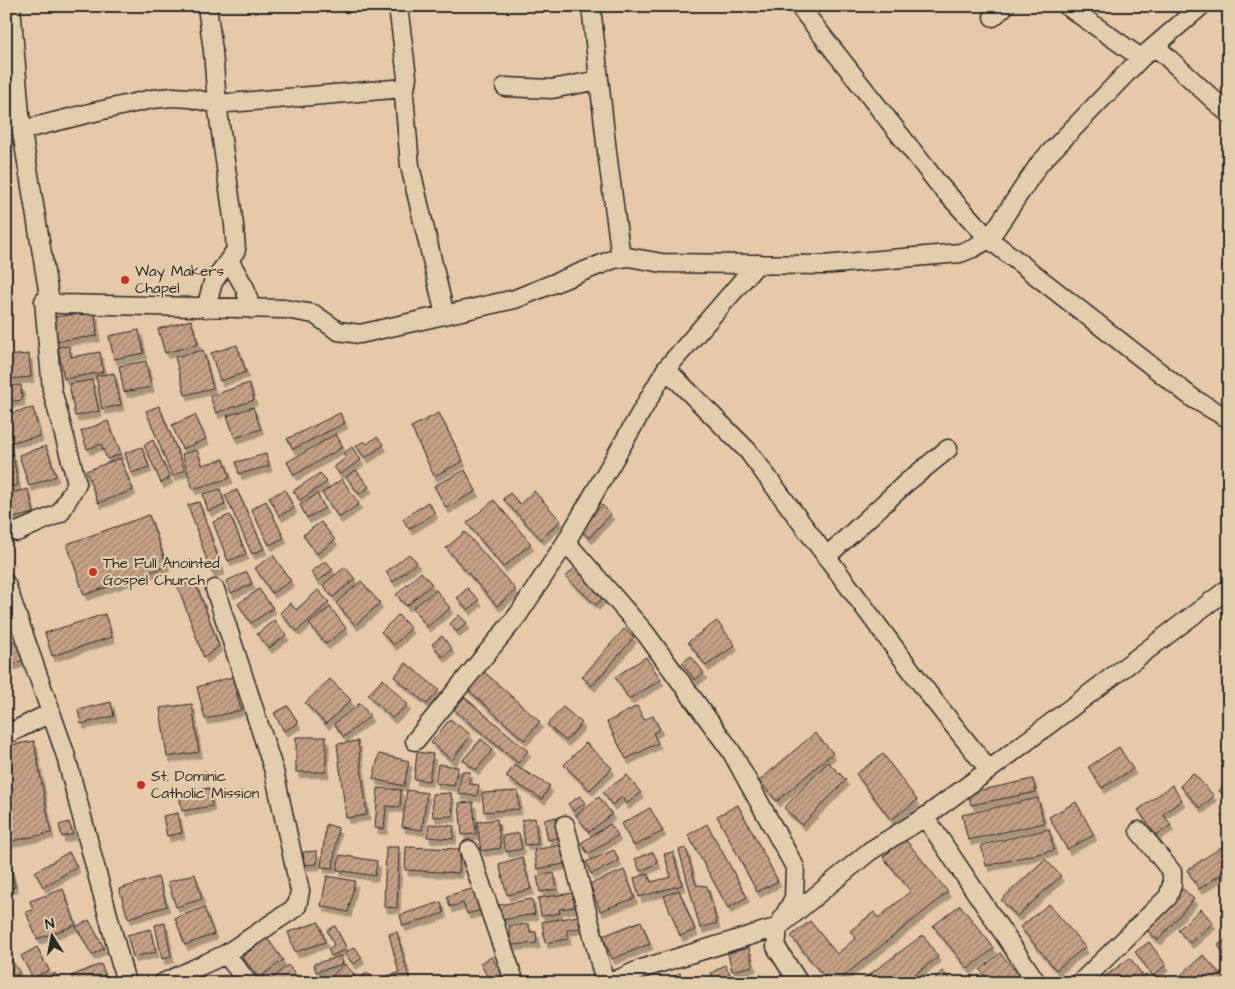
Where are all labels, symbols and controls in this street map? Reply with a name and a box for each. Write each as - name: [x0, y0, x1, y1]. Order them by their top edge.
- place label: Way Makers Chapel: [135, 261, 225, 299]
- marker: Way Makers Chapel: [119, 274, 131, 286]
- place label: The Full Anointed Gospel Church: [103, 553, 220, 591]
- marker: The Full Anointed Gospel Church: [87, 566, 99, 578]
- place label: St. Dominic Catholic Mission: [151, 766, 260, 804]
- marker: St. Dominic Catholic Mission: [135, 779, 147, 791]
- north arrow: [28, 912, 78, 962]
- text: N: [43, 914, 56, 935]

